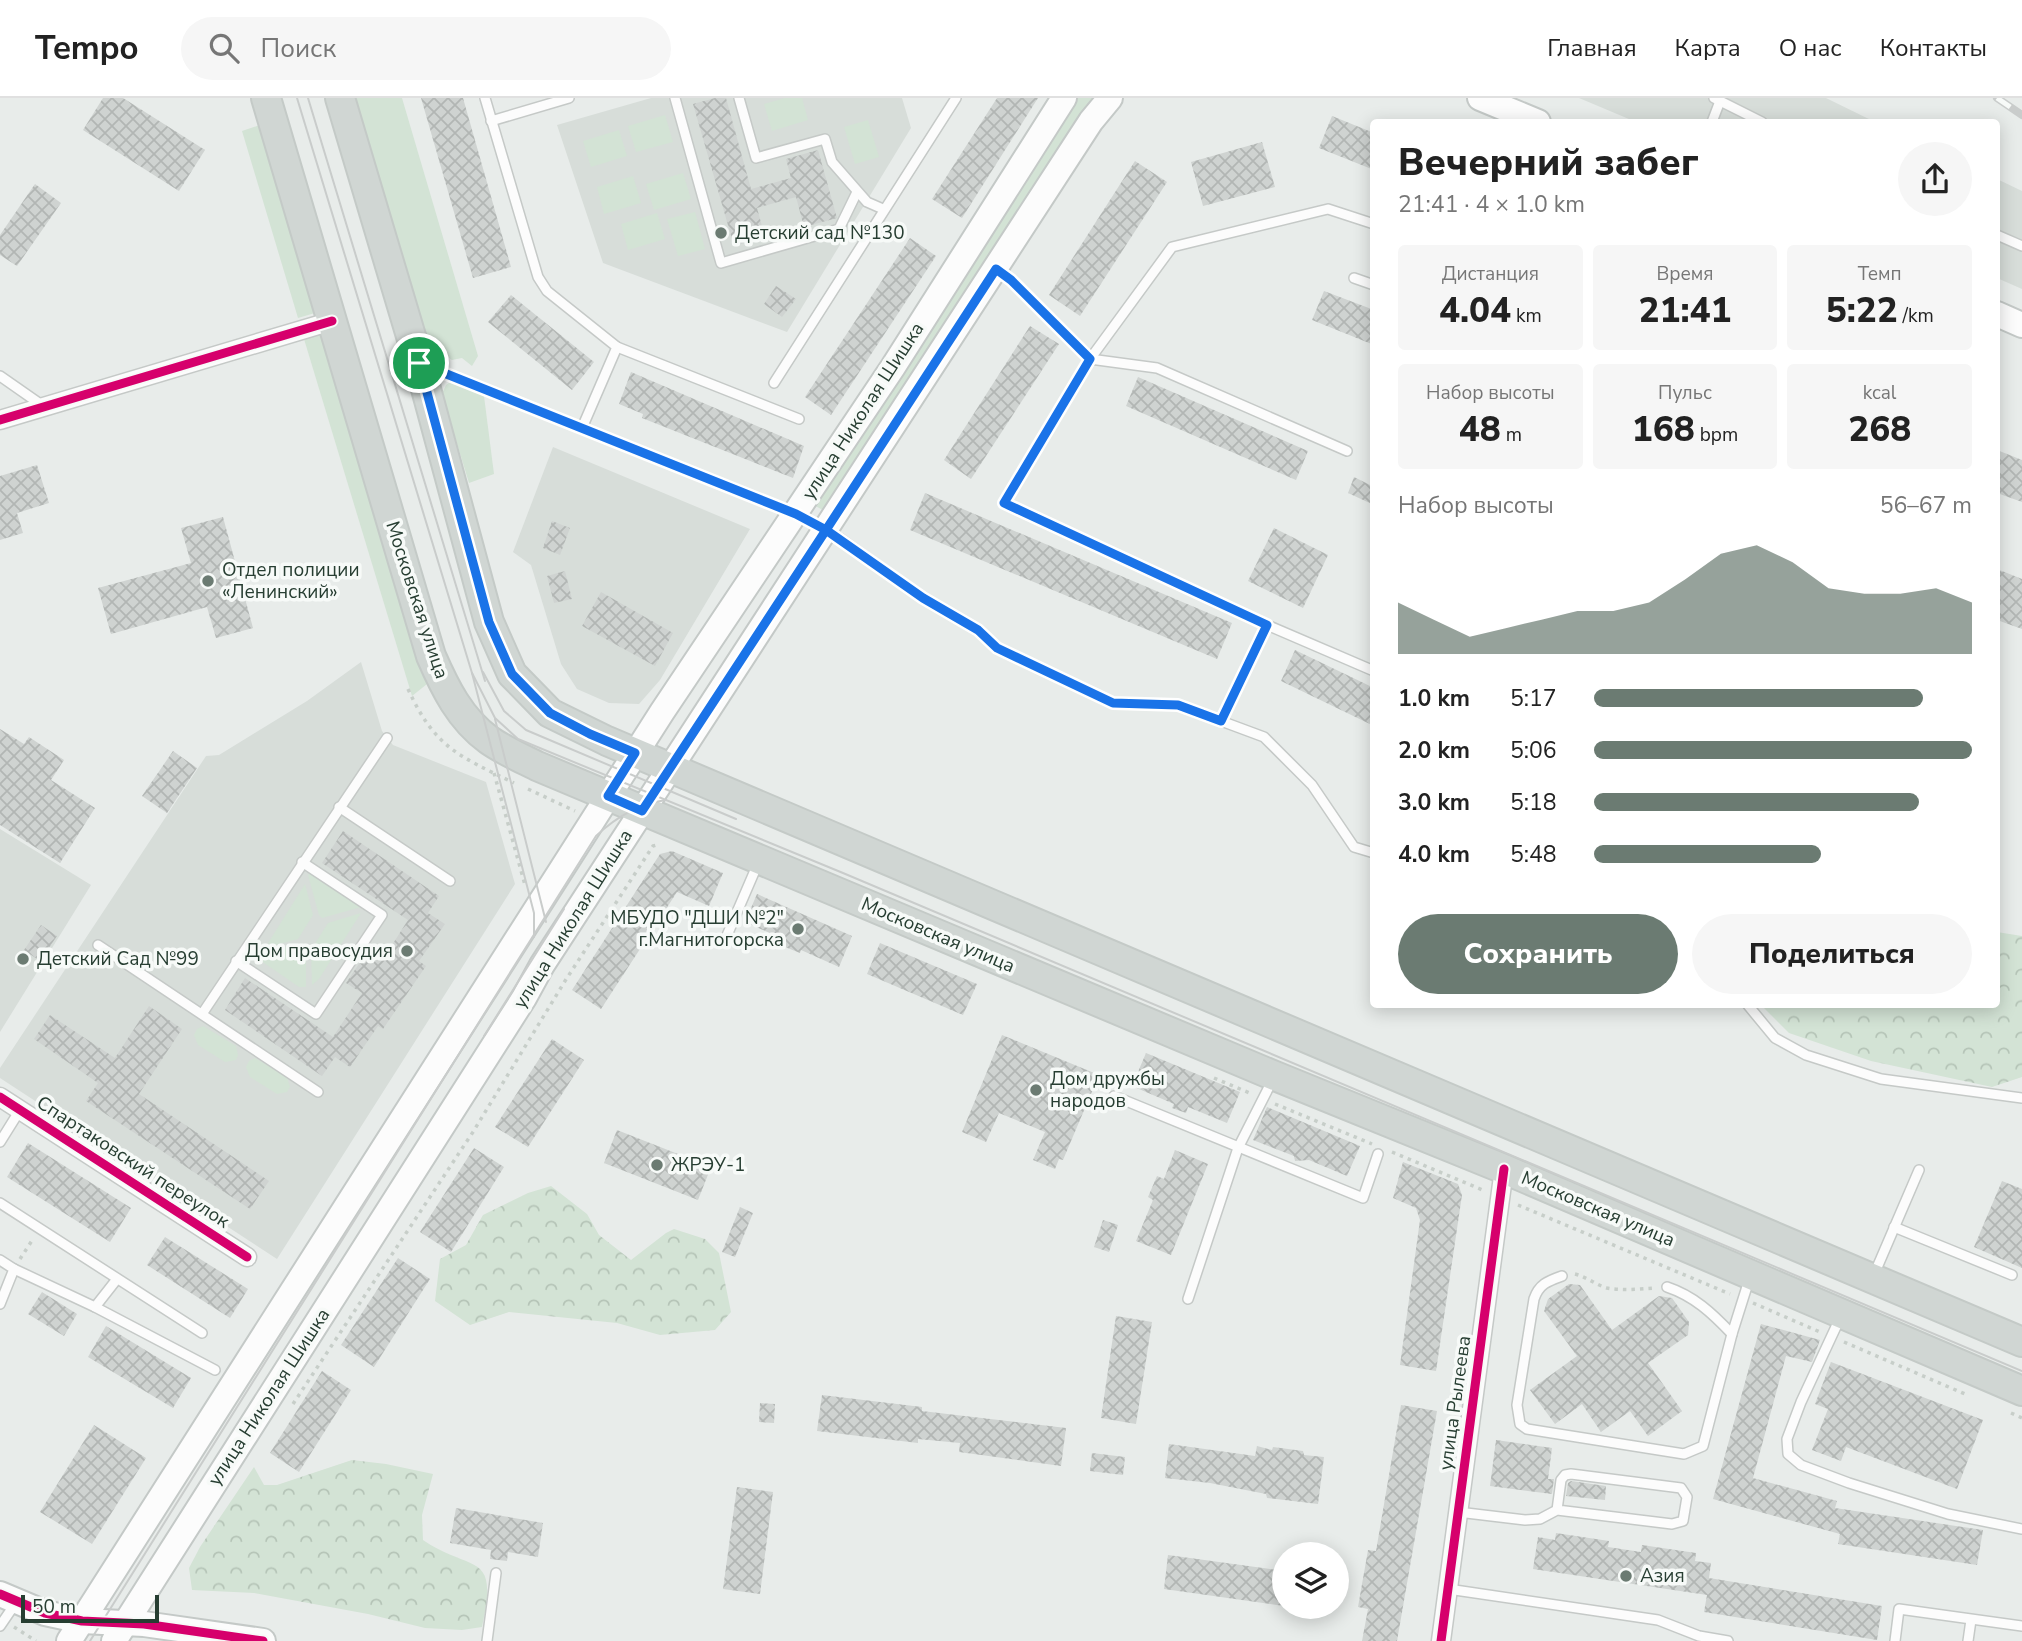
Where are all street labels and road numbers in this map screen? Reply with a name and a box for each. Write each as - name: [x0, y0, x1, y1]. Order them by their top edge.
- street label: улица Николая Шишка: [796, 317, 930, 505]
- street label: Московская улица: [379, 518, 455, 682]
- street label: улица Николая Шишка: [507, 824, 639, 1014]
- street label: Московская улица: [857, 891, 1019, 979]
- street label: Спартаковский переулок: [32, 1090, 234, 1234]
- street label: Московская улица: [1517, 1165, 1679, 1253]
- street label: улица Николая Шишка: [202, 1303, 336, 1491]
- street label: улица Рылеева: [1433, 1334, 1477, 1472]

